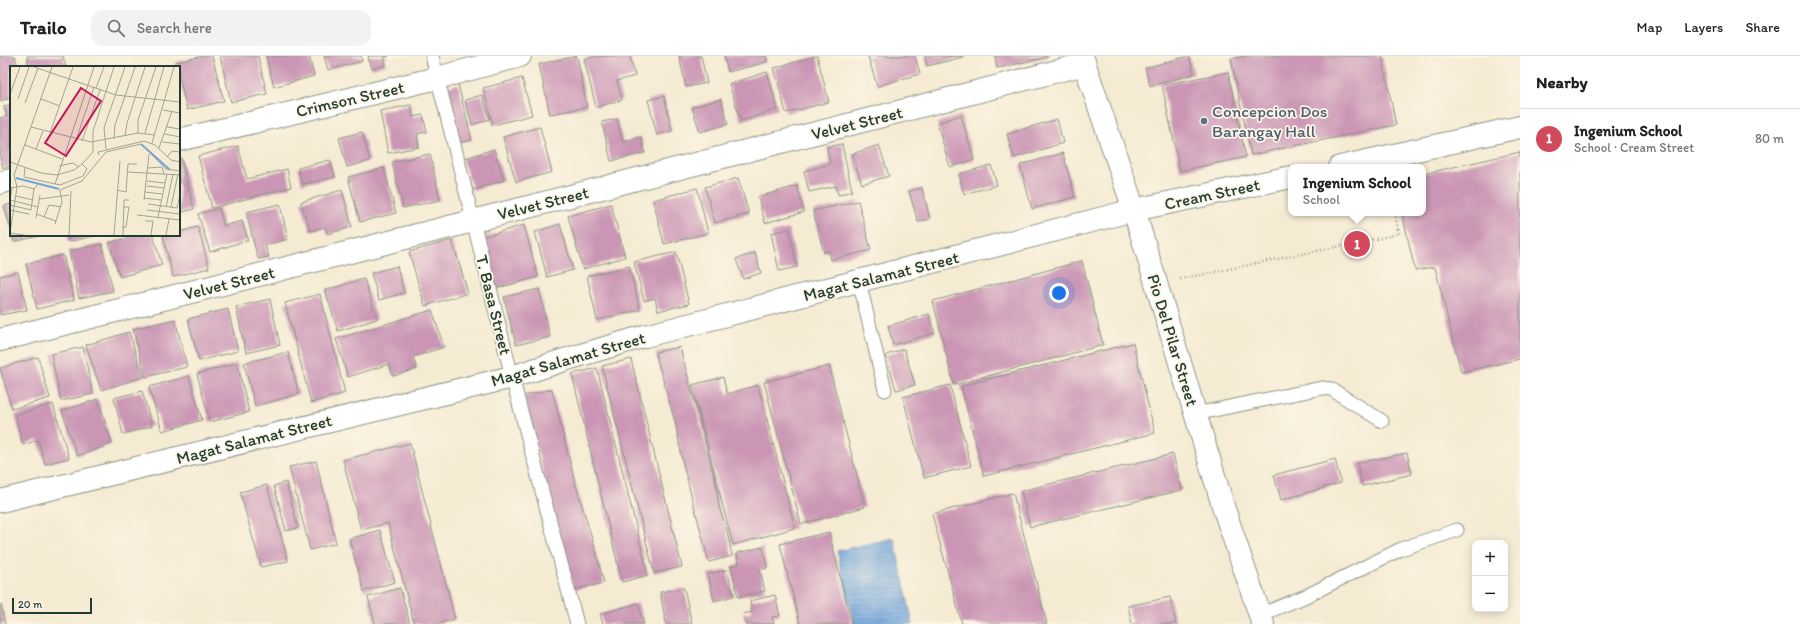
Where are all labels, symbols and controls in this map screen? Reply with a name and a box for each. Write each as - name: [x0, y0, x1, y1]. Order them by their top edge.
- search box: [91, 10, 371, 46]
- text: Trailo: [20, 16, 67, 39]
- icon: search: [105, 17, 127, 39]
- text: Search here: [137, 19, 212, 37]
- text: Map: [1637, 19, 1662, 36]
- text: Layers: [1684, 19, 1723, 36]
- text: Share: [1745, 19, 1780, 36]
- inset map: [10, 66, 180, 236]
- text: Nearby: [1536, 72, 1588, 92]
- street label: Crimson Street: [294, 77, 406, 121]
- place label: Concepcion Dos Barangay Hall: [1212, 101, 1327, 141]
- street label: Velvet Street: [809, 102, 905, 144]
- marker: Concepcion Dos Barangay Hall: [1199, 116, 1209, 126]
- text: Ingenium School: [1574, 122, 1682, 140]
- text: 1: [1546, 131, 1552, 146]
- text: 80 m: [1755, 131, 1784, 146]
- text: School · Cream Street: [1574, 140, 1694, 155]
- popup: [1288, 164, 1426, 216]
- street label: Cream Street: [1163, 174, 1262, 214]
- text: Ingenium School: [1303, 174, 1411, 192]
- street label: Velvet Street: [495, 182, 591, 224]
- text: School: [1303, 192, 1340, 207]
- pin: 1: [1344, 229, 1370, 259]
- street label: Magat Salamat Street: [801, 247, 962, 305]
- street label: T. Basa Street: [472, 253, 516, 357]
- street label: Velvet Street: [181, 262, 277, 304]
- street label: Pio Del Pilar Street: [1143, 271, 1203, 409]
- your location: [1049, 283, 1069, 303]
- street label: Magat Salamat Street: [488, 327, 648, 391]
- street label: Magat Salamat Street: [174, 410, 335, 468]
- map controls: [1472, 540, 1508, 612]
- button: +: [1472, 540, 1508, 576]
- button: −: [1472, 576, 1508, 612]
- scale bar: [12, 596, 92, 615]
- text: 20 m: [18, 598, 42, 611]

